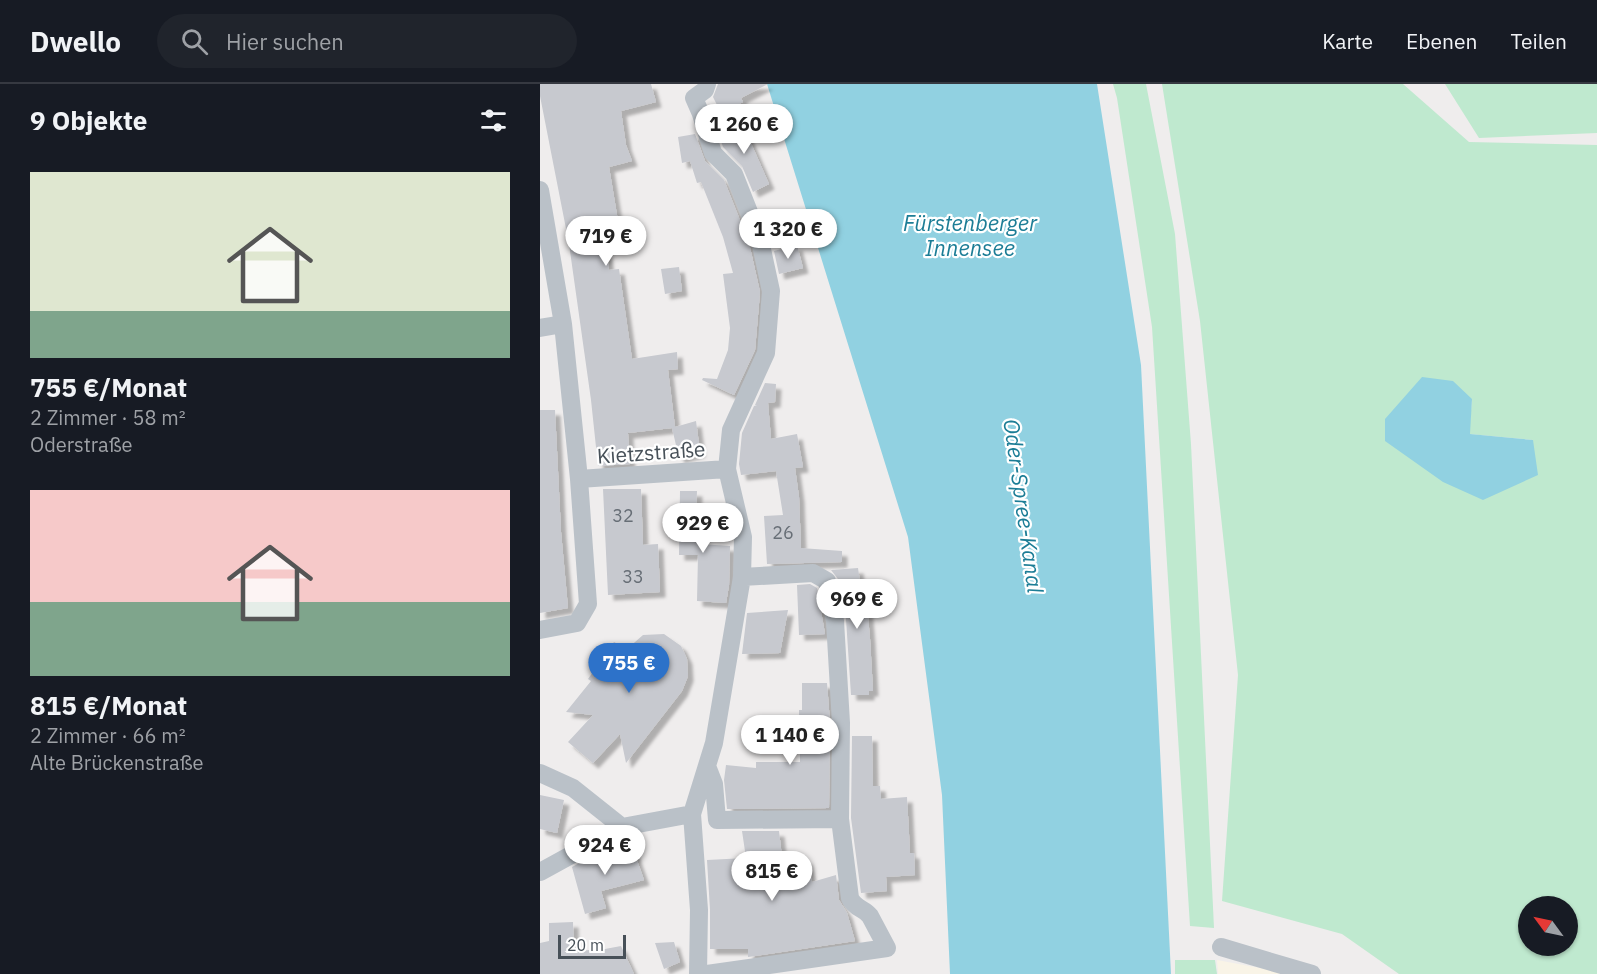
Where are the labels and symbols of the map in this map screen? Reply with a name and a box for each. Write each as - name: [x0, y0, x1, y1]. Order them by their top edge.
- pin: 1 260 €: [689, 104, 799, 155]
- water label: Fürstenberger Innensee: [903, 208, 1038, 262]
- pin: 1 320 €: [733, 209, 843, 260]
- pin: 719 €: [564, 216, 648, 267]
- water label: Oder-Spree-Kanal: [997, 417, 1051, 595]
- street label: Kietzstraße: [596, 434, 706, 470]
- pin: 929 €: [661, 503, 745, 554]
- house number: 32: [612, 504, 634, 527]
- house number: 26: [772, 521, 794, 544]
- house number: 33: [622, 565, 644, 588]
- pin: 969 €: [815, 579, 899, 630]
- pin: 755 €: [587, 643, 671, 694]
- pin: 1 140 €: [735, 715, 845, 766]
- pin: 924 €: [563, 825, 647, 876]
- pin: 815 €: [730, 851, 814, 902]
- north arrow: [1518, 896, 1578, 956]
- scale bar: [558, 932, 626, 960]

